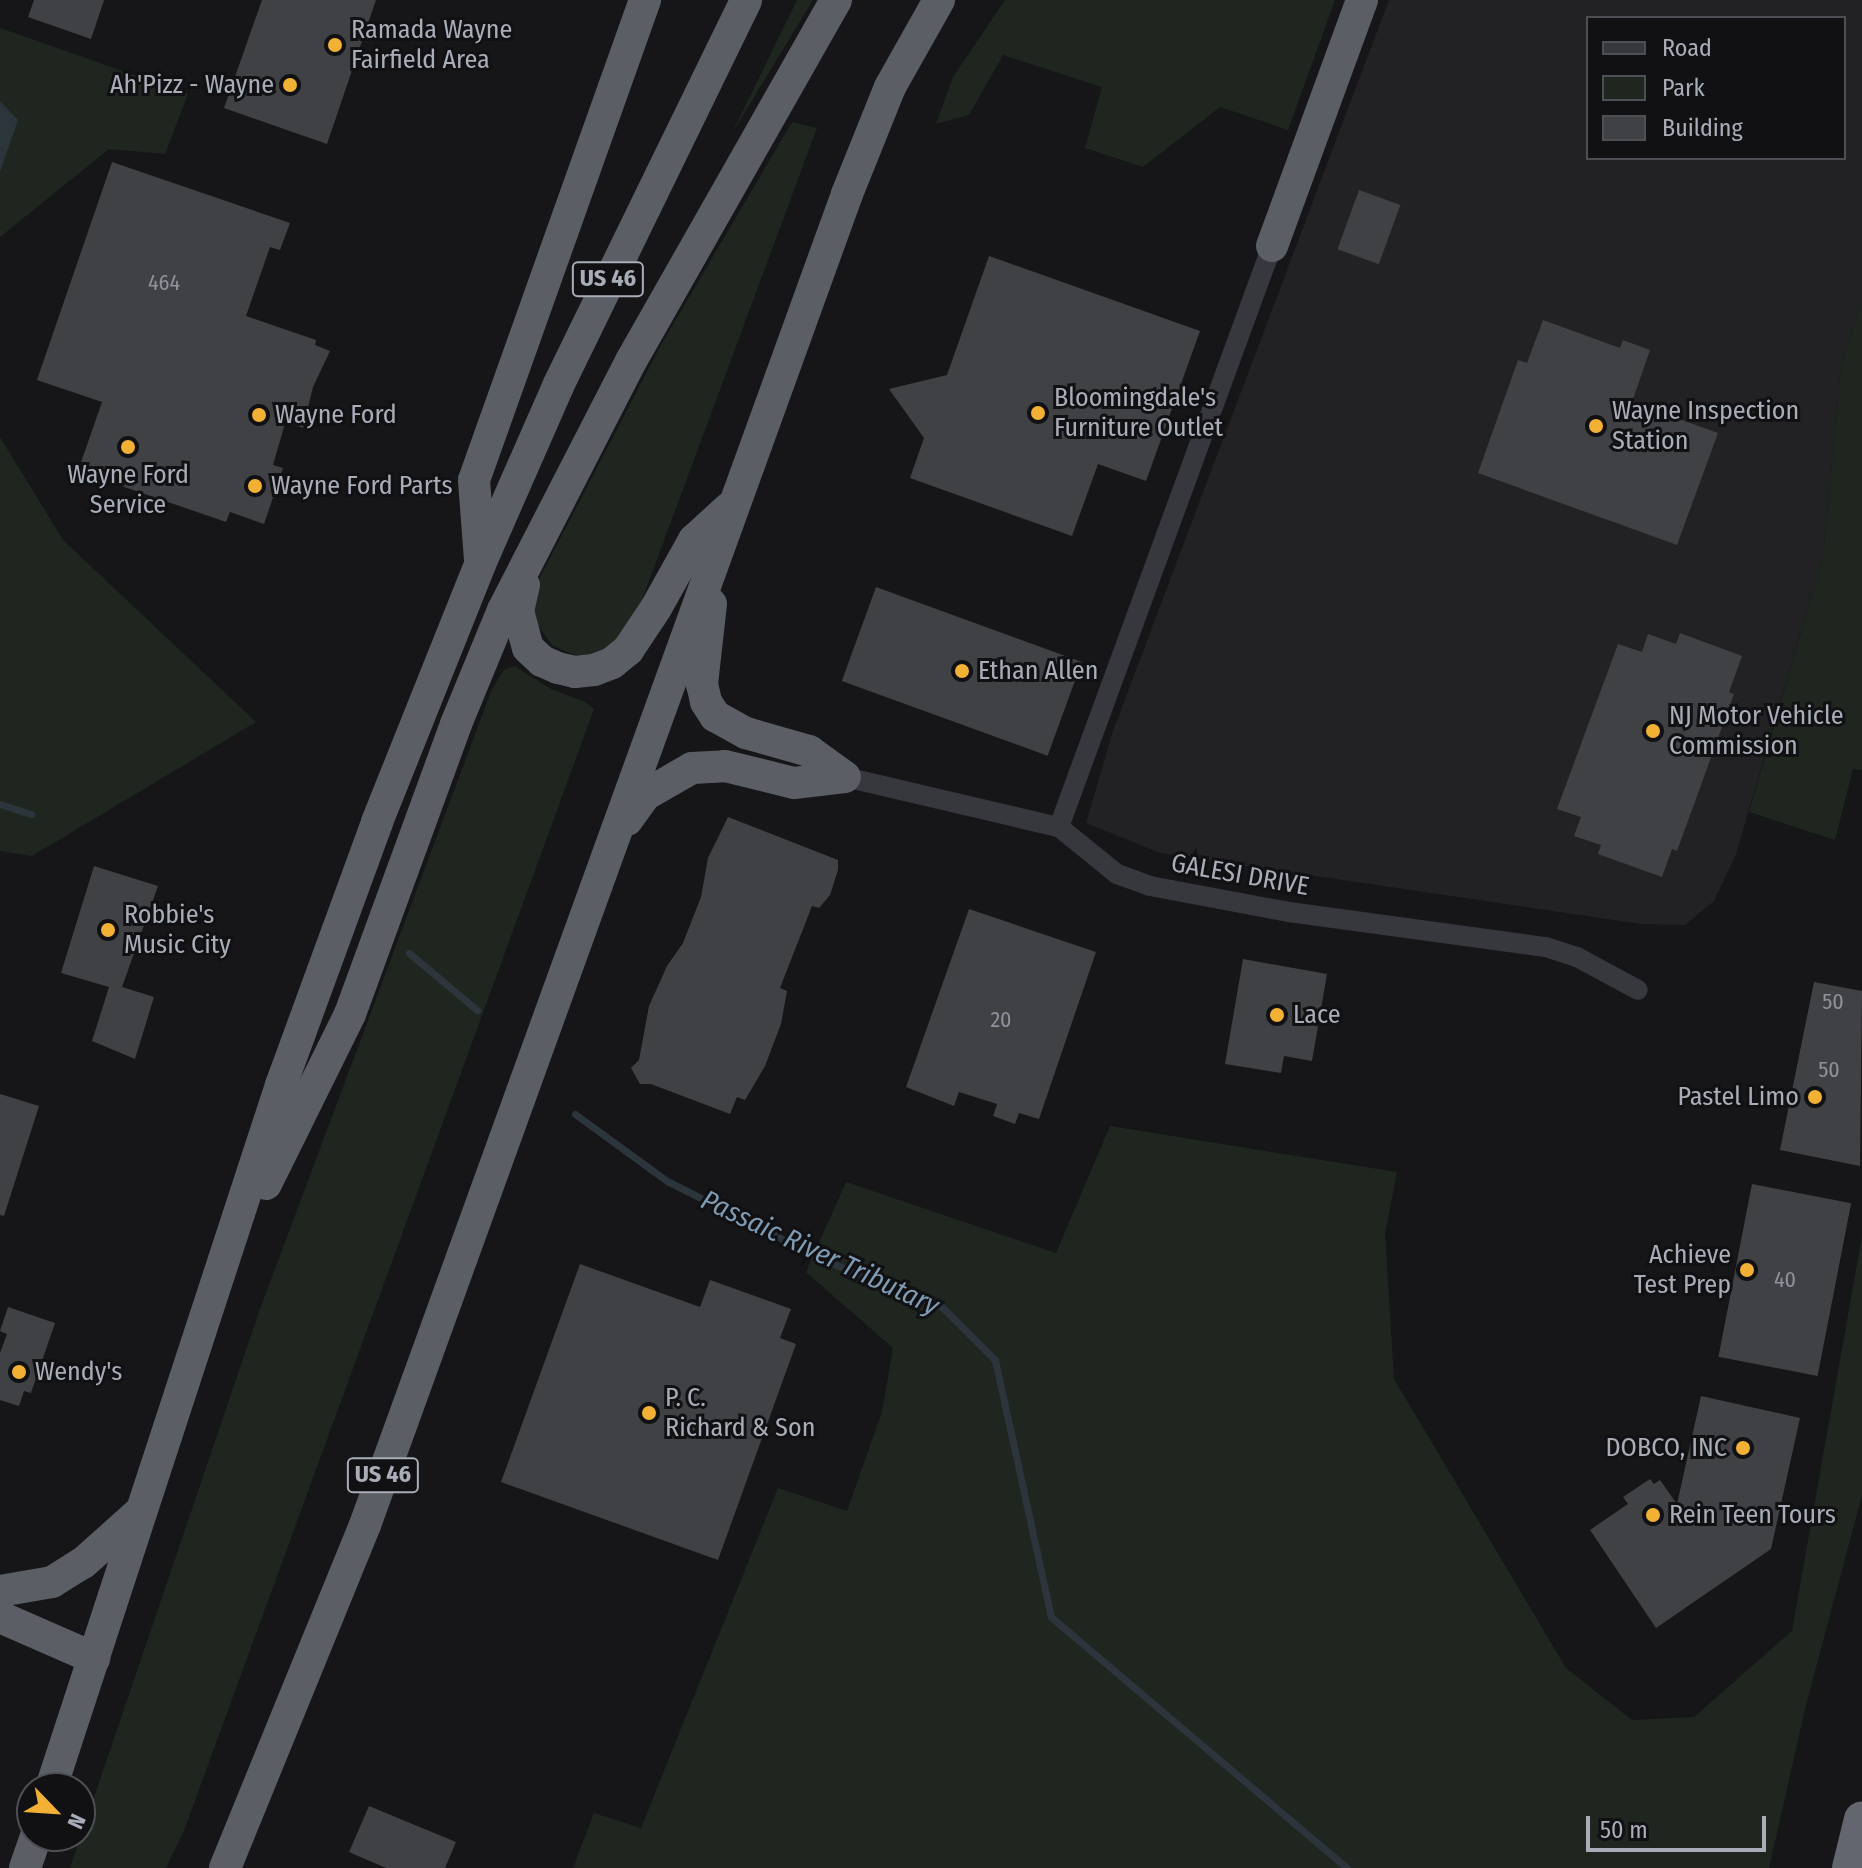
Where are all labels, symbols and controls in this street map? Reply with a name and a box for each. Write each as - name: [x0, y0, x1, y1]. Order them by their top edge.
- place label: Ramada Wayne Fairfield Area: [351, 14, 512, 76]
- legend: [1586, 16, 1846, 160]
- text: Road: [1662, 34, 1712, 62]
- marker: Ramada Wayne Fairfield Area: [326, 36, 344, 54]
- place label: Ah'Pizz - Wayne: [110, 69, 274, 101]
- text: Park: [1662, 74, 1705, 102]
- marker: Ah'Pizz - Wayne: [281, 76, 299, 94]
- text: Building: [1662, 114, 1743, 142]
- road number: US 46: [570, 259, 646, 299]
- house number: 464: [148, 270, 180, 296]
- place label: Bloomingdale's Furniture Outlet: [1054, 382, 1223, 444]
- place label: Wayne Inspection Station: [1612, 395, 1799, 456]
- place label: Wayne Ford: [275, 399, 397, 431]
- marker: Bloomingdale's Furniture Outlet: [1029, 404, 1047, 422]
- marker: Wayne Ford: [250, 406, 268, 424]
- marker: Wayne Inspection Station: [1587, 417, 1605, 435]
- marker: Wayne Ford Service: [119, 438, 137, 456]
- place label: Wayne Ford Service: [67, 459, 189, 520]
- place label: Wayne Ford Parts: [271, 470, 453, 502]
- marker: Wayne Ford Parts: [246, 477, 264, 495]
- place label: Ethan Allen: [978, 655, 1098, 687]
- marker: Ethan Allen: [953, 662, 971, 680]
- place label: NJ Motor Vehicle Commission: [1669, 700, 1844, 762]
- marker: NJ Motor Vehicle Commission: [1644, 722, 1662, 740]
- street label: GALESI DRIVE: [1169, 848, 1311, 902]
- place label: Robbie's Music City: [124, 899, 231, 960]
- marker: Robbie's Music City: [99, 921, 117, 939]
- house number: 50: [1822, 989, 1844, 1015]
- place label: Lace: [1293, 999, 1341, 1031]
- marker: Lace: [1268, 1006, 1286, 1024]
- house number: 20: [990, 1007, 1012, 1033]
- house number: 50: [1818, 1057, 1840, 1083]
- place label: Pastel Limo: [1677, 1081, 1799, 1113]
- marker: Pastel Limo: [1806, 1088, 1824, 1106]
- water label: Passaic River Tributary: [696, 1183, 944, 1323]
- place label: Achieve Test Prep: [1634, 1239, 1731, 1300]
- marker: Achieve Test Prep: [1738, 1261, 1756, 1279]
- house number: 40: [1774, 1267, 1796, 1293]
- place label: Wendy's: [35, 1356, 122, 1388]
- marker: Wendy's: [10, 1363, 28, 1381]
- place label: P. C. Richard & Son: [665, 1382, 815, 1444]
- marker: P. C. Richard & Son: [640, 1404, 658, 1422]
- place label: DOBCO, INC: [1606, 1432, 1727, 1464]
- marker: DOBCO, INC: [1734, 1439, 1752, 1457]
- road number: US 46: [345, 1455, 421, 1495]
- place label: Rein Teen Tours: [1669, 1499, 1836, 1531]
- marker: Rein Teen Tours: [1644, 1506, 1662, 1524]
- north arrow: [16, 1772, 96, 1852]
- scale bar: [1590, 1800, 1770, 1850]
- text: N: [61, 1810, 91, 1833]
- text: 50 m: [1600, 1816, 1648, 1844]

